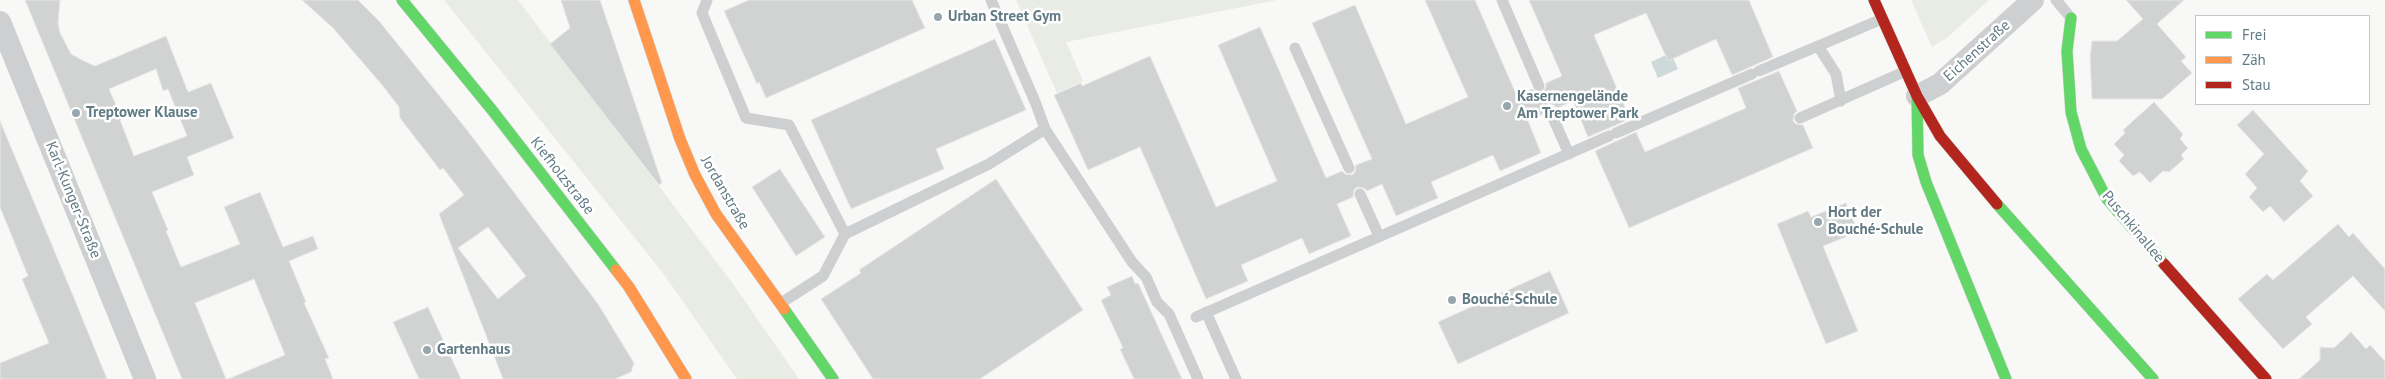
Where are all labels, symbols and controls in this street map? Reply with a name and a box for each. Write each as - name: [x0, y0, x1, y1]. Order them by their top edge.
- place label: Urban Street Gym: [948, 8, 1061, 26]
- marker: Urban Street Gym: [932, 11, 944, 23]
- legend: [2195, 15, 2370, 105]
- street label: Eichenstraße: [1940, 16, 2014, 86]
- text: Frei: [2242, 25, 2267, 44]
- text: Zäh: [2242, 50, 2266, 69]
- text: Stau: [2242, 75, 2271, 94]
- place label: Kasernengelände Am Treptower Park: [1517, 88, 1639, 123]
- marker: Kasernengelände Am Treptower Park: [1501, 100, 1513, 112]
- place label: Treptower Klause: [86, 104, 198, 122]
- marker: Treptower Klause: [70, 107, 82, 119]
- street label: Kiefholzstraße: [526, 134, 598, 218]
- street label: Karl-Kunger-Straße: [41, 139, 105, 261]
- street label: Jordanstraße: [697, 153, 753, 233]
- street label: Puschkinallee: [2098, 188, 2168, 266]
- place label: Hort der Bouché-Schule: [1828, 204, 1923, 239]
- marker: Hort der Bouché-Schule: [1812, 216, 1824, 228]
- place label: Bouché-Schule: [1462, 291, 1557, 309]
- marker: Bouché-Schule: [1446, 294, 1458, 306]
- place label: Gartenhaus: [437, 341, 510, 359]
- marker: Gartenhaus: [421, 344, 433, 356]

